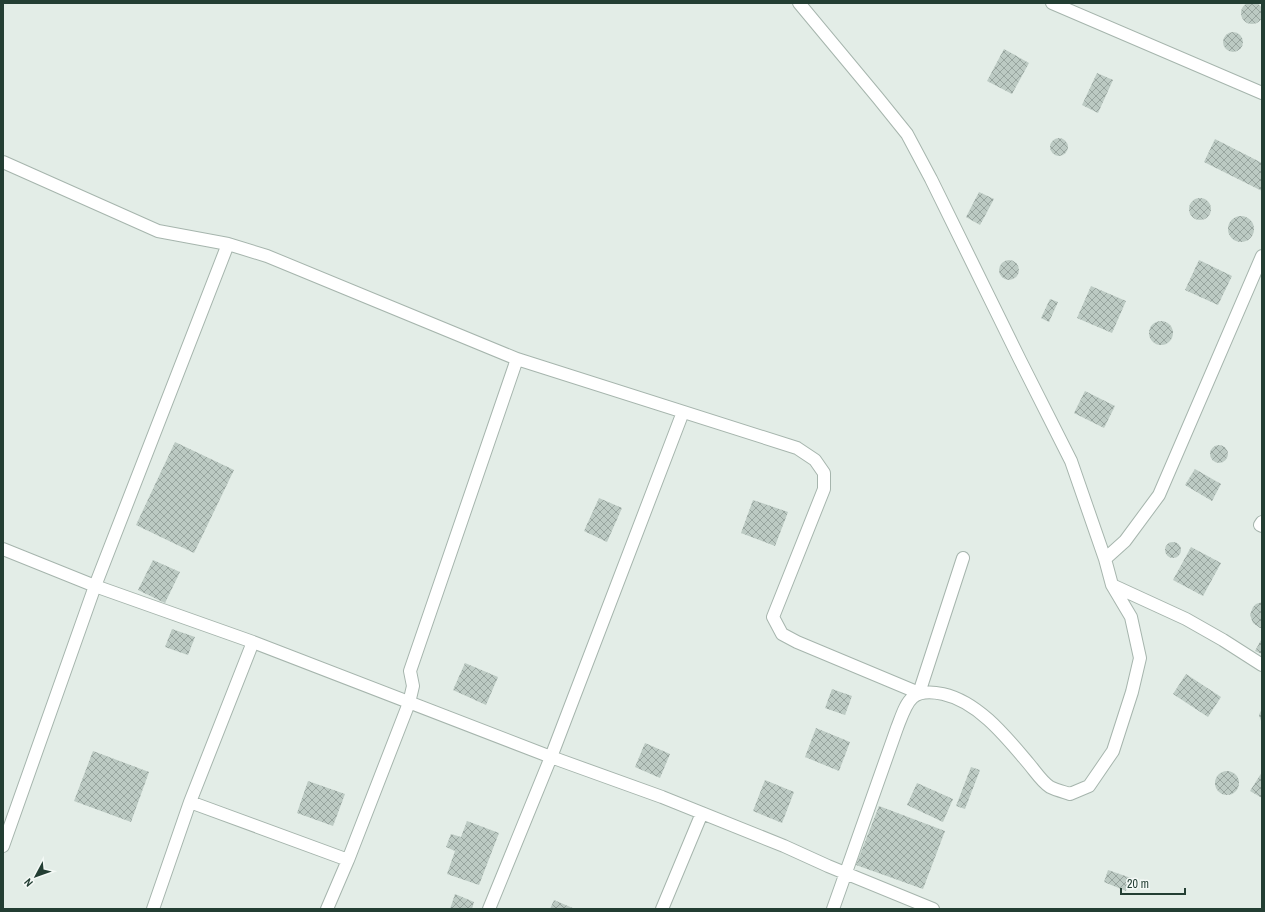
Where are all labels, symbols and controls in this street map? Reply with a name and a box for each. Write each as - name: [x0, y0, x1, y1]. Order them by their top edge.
- north arrow: [16, 856, 56, 896]
- scale bar: [1121, 870, 1185, 896]
- text: N: [21, 876, 36, 890]
- text: 20 m: [1127, 876, 1149, 892]

